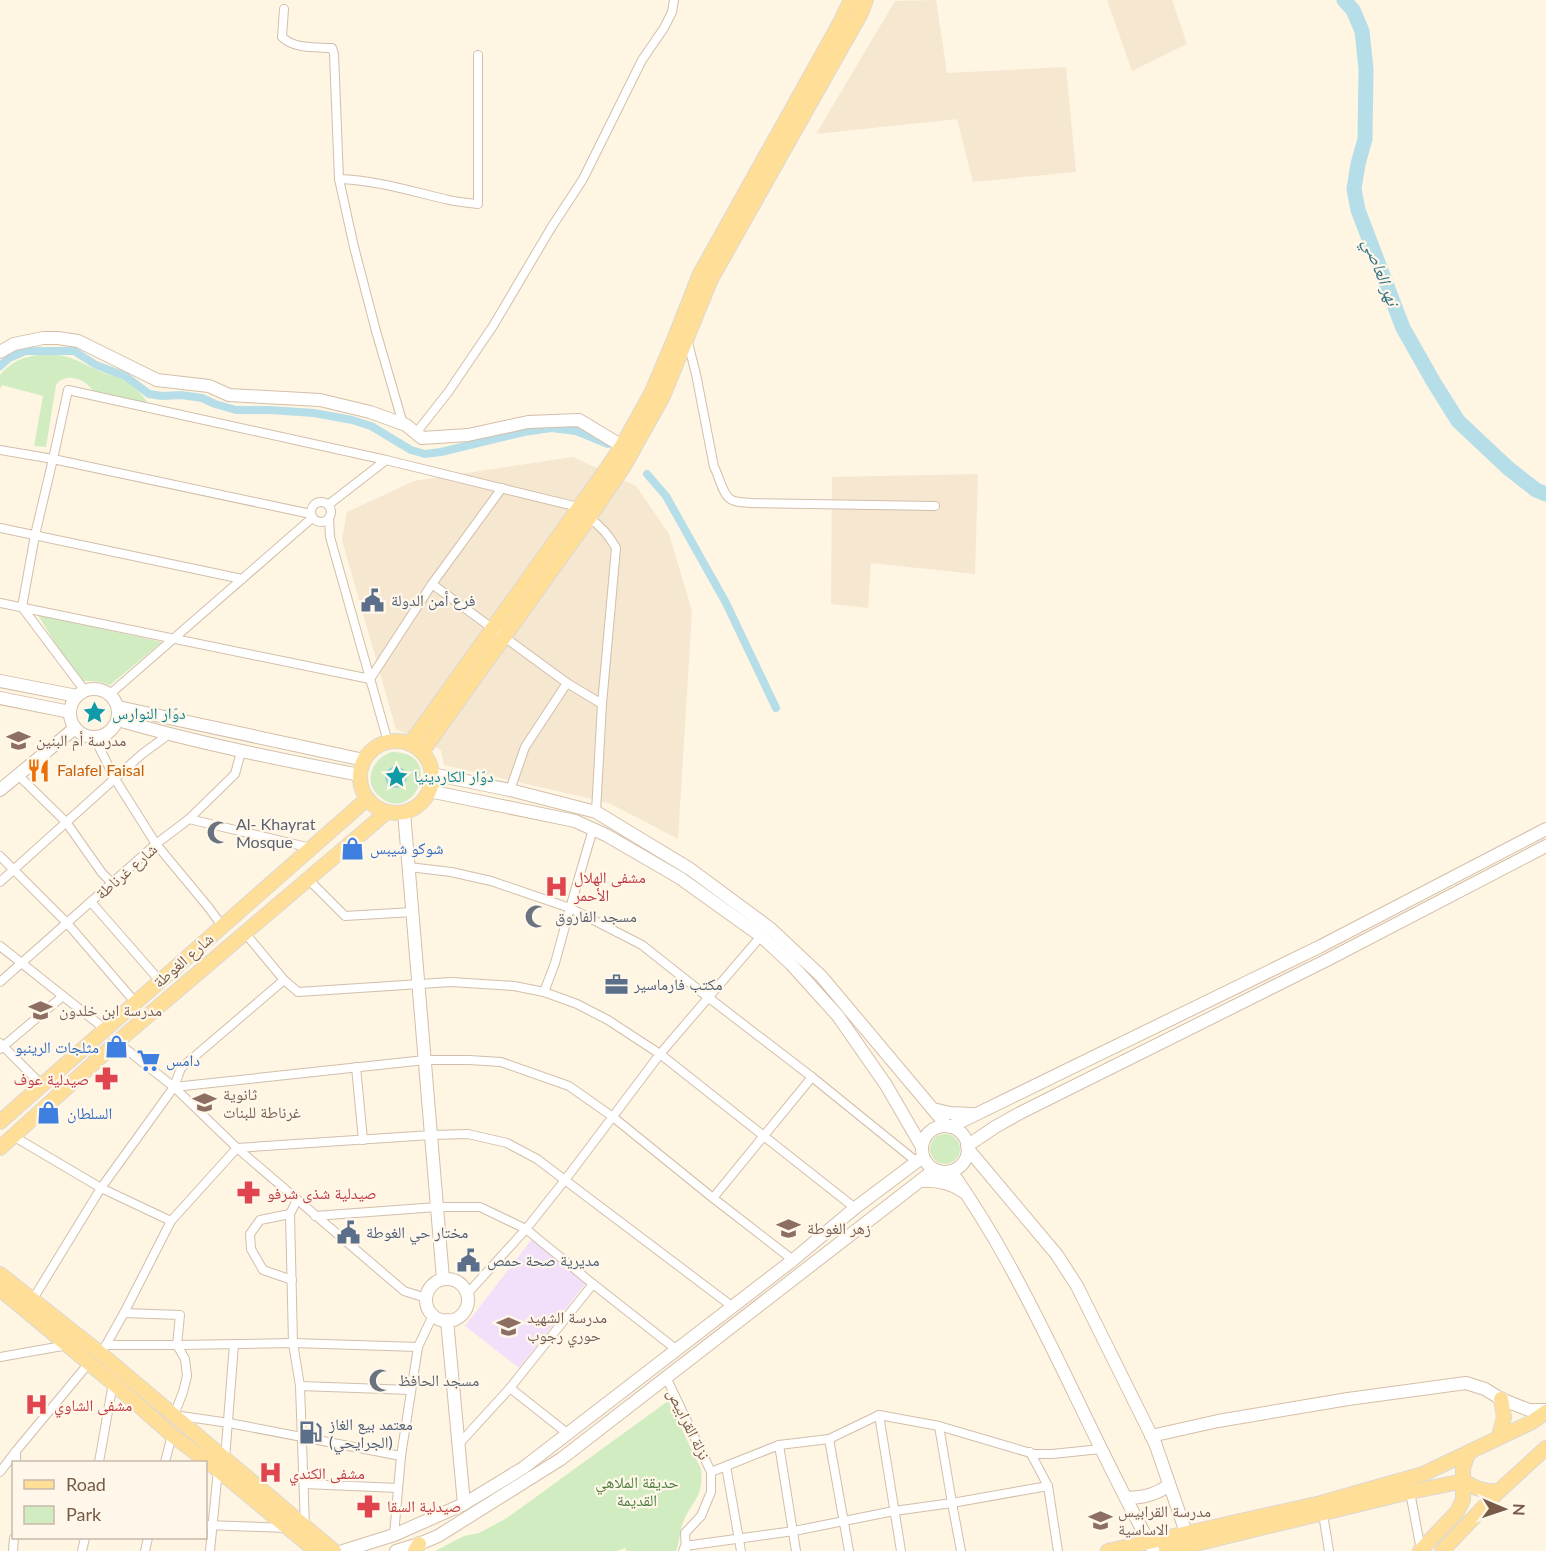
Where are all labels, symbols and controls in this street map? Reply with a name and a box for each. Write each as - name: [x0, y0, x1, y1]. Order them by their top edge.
- water label: نهر العاصي: [1355, 235, 1406, 313]
- public building icon: فرع أمن الدولة: [360, 587, 386, 613]
- place label: فرع أمن الدولة: [391, 590, 475, 611]
- place icon: دوّار النوارس: [81, 700, 107, 726]
- place label: دوّار النوارس: [112, 703, 186, 724]
- school or university icon: مدرسة أم البنين: [5, 727, 31, 753]
- place label: مدرسة أم البنين: [36, 730, 126, 751]
- restaurant icon: Falafel Faisal: [26, 757, 52, 783]
- place label: Falafel Faisal: [57, 760, 145, 779]
- place icon: دوّار الكاردينيا: [383, 763, 409, 789]
- place label: دوّار الكاردينيا: [414, 766, 494, 786]
- place label: Al- Khayrat Mosque: [236, 814, 316, 851]
- mosque icon: Al- Khayrat Mosque: [205, 820, 231, 846]
- shop icon: شوكو شيبس: [339, 835, 365, 861]
- place label: شوكو شيبس: [370, 838, 443, 859]
- street label: شارع غرناطة: [91, 839, 162, 904]
- place label: مشفى الهلال الأحمر: [573, 867, 646, 905]
- hospital icon: مشفى الهلال الأحمر: [543, 873, 569, 899]
- mosque icon: مسجد الفاروق: [524, 903, 550, 929]
- place label: مسجد الفاروق: [555, 906, 637, 927]
- street label: شارع الغوطة: [149, 928, 218, 992]
- office icon: مكتب فارماسير: [603, 971, 629, 997]
- place label: مكتب فارماسير: [633, 974, 723, 994]
- school or university icon: مدرسة ابن خلدون: [28, 997, 54, 1023]
- place label: مدرسة ابن خلدون: [59, 1000, 162, 1021]
- shop icon: مثلجات الرينبو: [104, 1034, 130, 1060]
- place label: مثلجات الرينبو: [15, 1037, 99, 1057]
- supermarket icon: دامس: [135, 1047, 161, 1073]
- place label: دامس: [166, 1050, 200, 1071]
- pharmacy icon: صيدلية عوف: [94, 1066, 120, 1092]
- place label: صيدلية عوف: [13, 1069, 89, 1089]
- place label: ثانوية غرناطة للبنات: [223, 1084, 301, 1122]
- school or university icon: ثانوية غرناطة للبنات: [192, 1090, 218, 1116]
- shop icon: السلطان: [36, 1100, 62, 1126]
- place label: السلطان: [67, 1103, 112, 1124]
- pharmacy icon: صيدلية شذى شرفو: [236, 1180, 262, 1206]
- place label: صيدلية شذى شرفو: [267, 1183, 377, 1204]
- school or university icon: زهر الغوطة: [776, 1215, 802, 1241]
- place label: زهر الغوطة: [807, 1218, 871, 1238]
- public building icon: مختار حي الغوطة: [335, 1219, 361, 1245]
- place label: مختار حي الغوطة: [366, 1222, 468, 1245]
- public building icon: مديرية صحة حمص: [456, 1247, 482, 1273]
- place label: مديرية صحة حمص: [487, 1250, 600, 1271]
- place label: مدرسة الشهيد حوري رجوب: [527, 1307, 607, 1348]
- school or university icon: مدرسة الشهيد حوري رجوب: [496, 1313, 522, 1339]
- mosque icon: مسجد الحافظ: [367, 1367, 393, 1393]
- place label: مسجد الحافظ: [398, 1370, 479, 1389]
- street label: نزلة القرابيص: [662, 1385, 715, 1463]
- hospital icon: مشفى الشاوي: [23, 1392, 49, 1418]
- place label: مشفى الشاوي: [54, 1395, 132, 1418]
- place label: معتمد بيع الغاز (الجرايحي): [328, 1414, 413, 1455]
- fuel station icon: معتمد بيع الغاز (الجرايحي): [298, 1420, 324, 1446]
- hospital icon: مشفى الكندي: [258, 1460, 284, 1486]
- legend: [12, 1461, 207, 1539]
- place label: مشفى الكندي: [289, 1463, 365, 1486]
- park label: حديقة الملاهي القديمة: [595, 1472, 679, 1509]
- text: Road: [66, 1473, 106, 1495]
- north arrow: [1474, 1479, 1534, 1539]
- pharmacy icon: صيدلية السقا: [356, 1493, 382, 1519]
- place label: صيدلية السقا: [387, 1496, 461, 1515]
- place label: مدرسة القرابيس الاساسية: [1118, 1501, 1211, 1538]
- text: Park: [66, 1503, 102, 1525]
- text: N: [1510, 1503, 1529, 1516]
- school or university icon: مدرسة القرابيس الاساسية: [1087, 1507, 1113, 1533]

